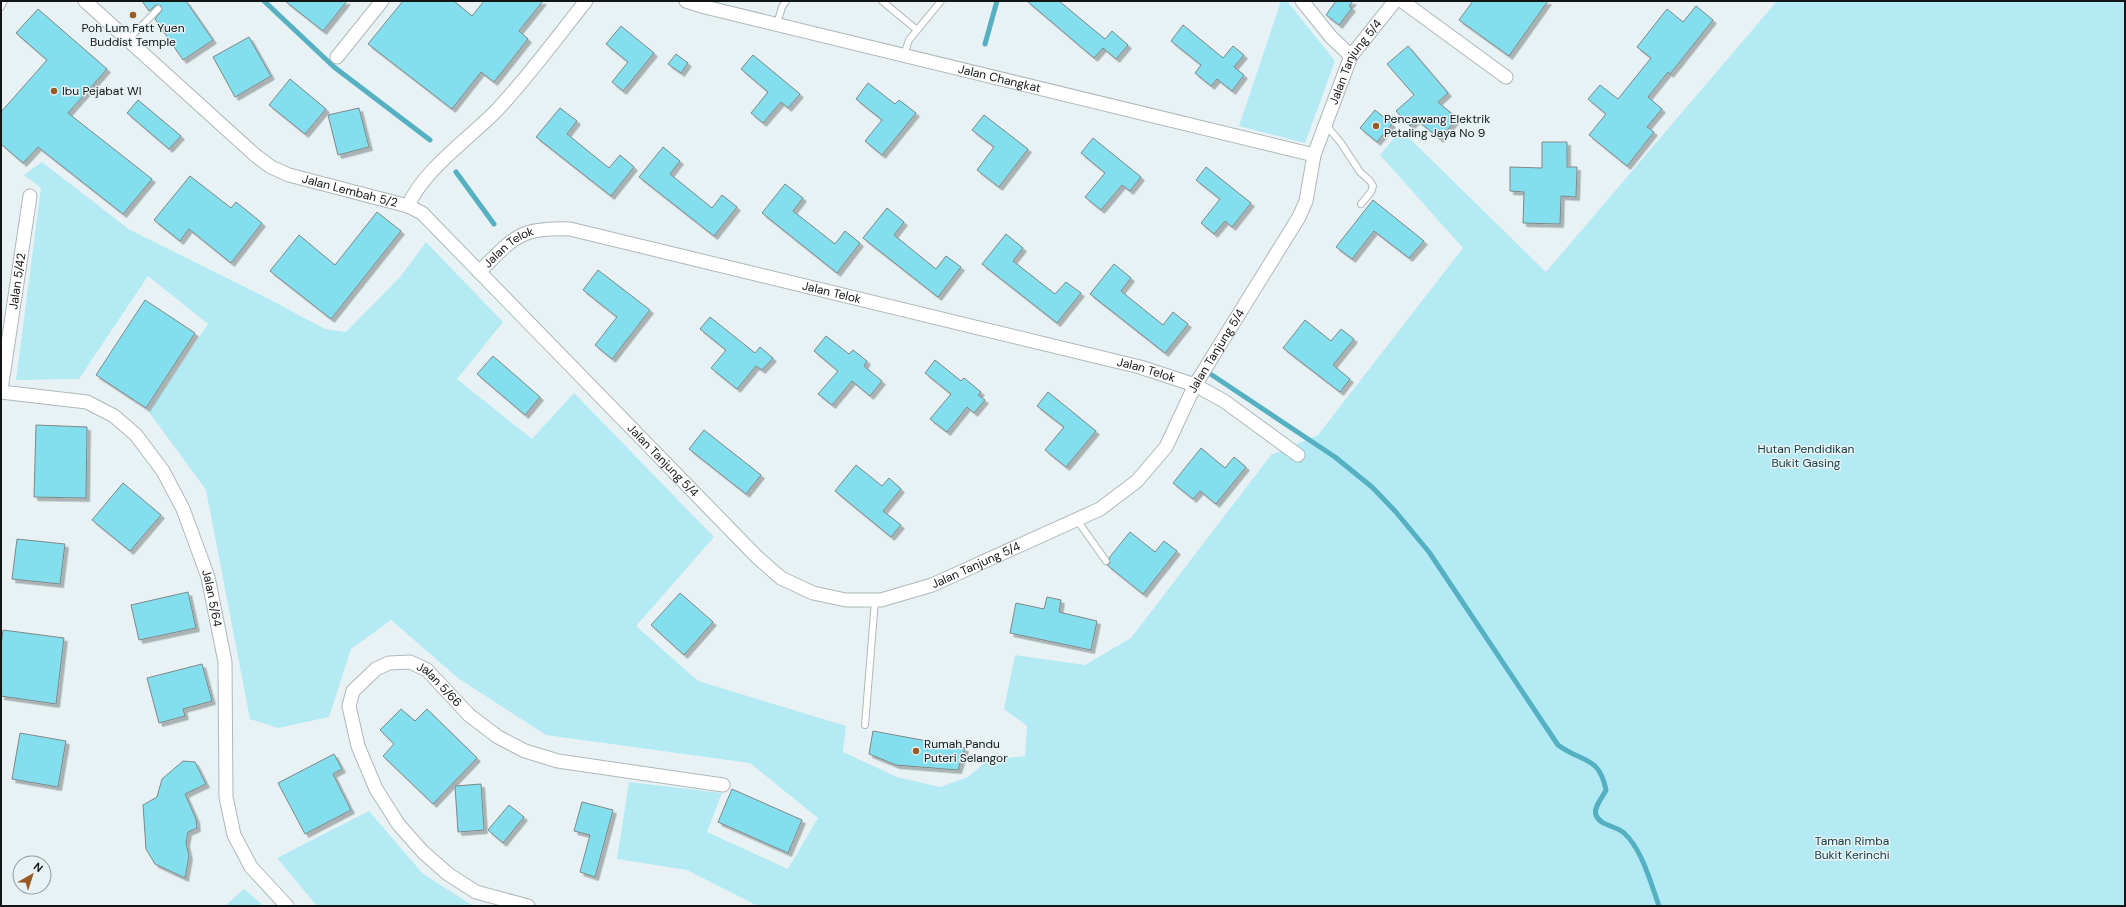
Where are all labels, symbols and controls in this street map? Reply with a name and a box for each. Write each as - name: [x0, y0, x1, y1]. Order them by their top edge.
- marker: Poh Lum Fatt Yuen Buddist Temple: [128, 10, 138, 20]
- street label: Jalan Tanjung 5/4: [1326, 16, 1385, 107]
- place label: Poh Lum Fatt Yuen Buddist Temple: [81, 20, 185, 50]
- street label: Jalan Changkat: [957, 61, 1043, 96]
- place label: Ibu Pejabat WI: [62, 83, 141, 99]
- marker: Ibu Pejabat WI: [49, 86, 59, 96]
- place label: Pencawang Elektrik Petaling Jaya No 9: [1384, 111, 1490, 141]
- marker: Pencawang Elektrik Petaling Jaya No 9: [1371, 121, 1381, 131]
- street label: Jalan Lembah 5/2: [300, 171, 400, 211]
- street label: Jalan Telok: [480, 223, 535, 271]
- street label: Jalan 5/42: [5, 252, 29, 311]
- street label: Jalan Telok: [801, 277, 863, 307]
- street label: Jalan Tanjung 5/4: [1184, 306, 1248, 396]
- street label: Jalan Telok: [1115, 354, 1178, 386]
- street label: Jalan Tanjung 5/4: [624, 420, 702, 500]
- park label: Hutan Pendidikan Bukit Gasing: [1758, 441, 1855, 471]
- street label: Jalan Tanjung 5/4: [929, 538, 1023, 592]
- street label: Jalan 5/64: [198, 567, 226, 628]
- street label: Jalan 5/66: [414, 658, 465, 710]
- place label: Rumah Pandu Puteri Selangor: [924, 736, 1008, 766]
- marker: Rumah Pandu Puteri Selangor: [911, 746, 921, 756]
- park label: Taman Rimba Bukit Kerinchi: [1814, 833, 1890, 863]
- north arrow: [12, 855, 52, 895]
- text: N: [31, 859, 46, 875]

